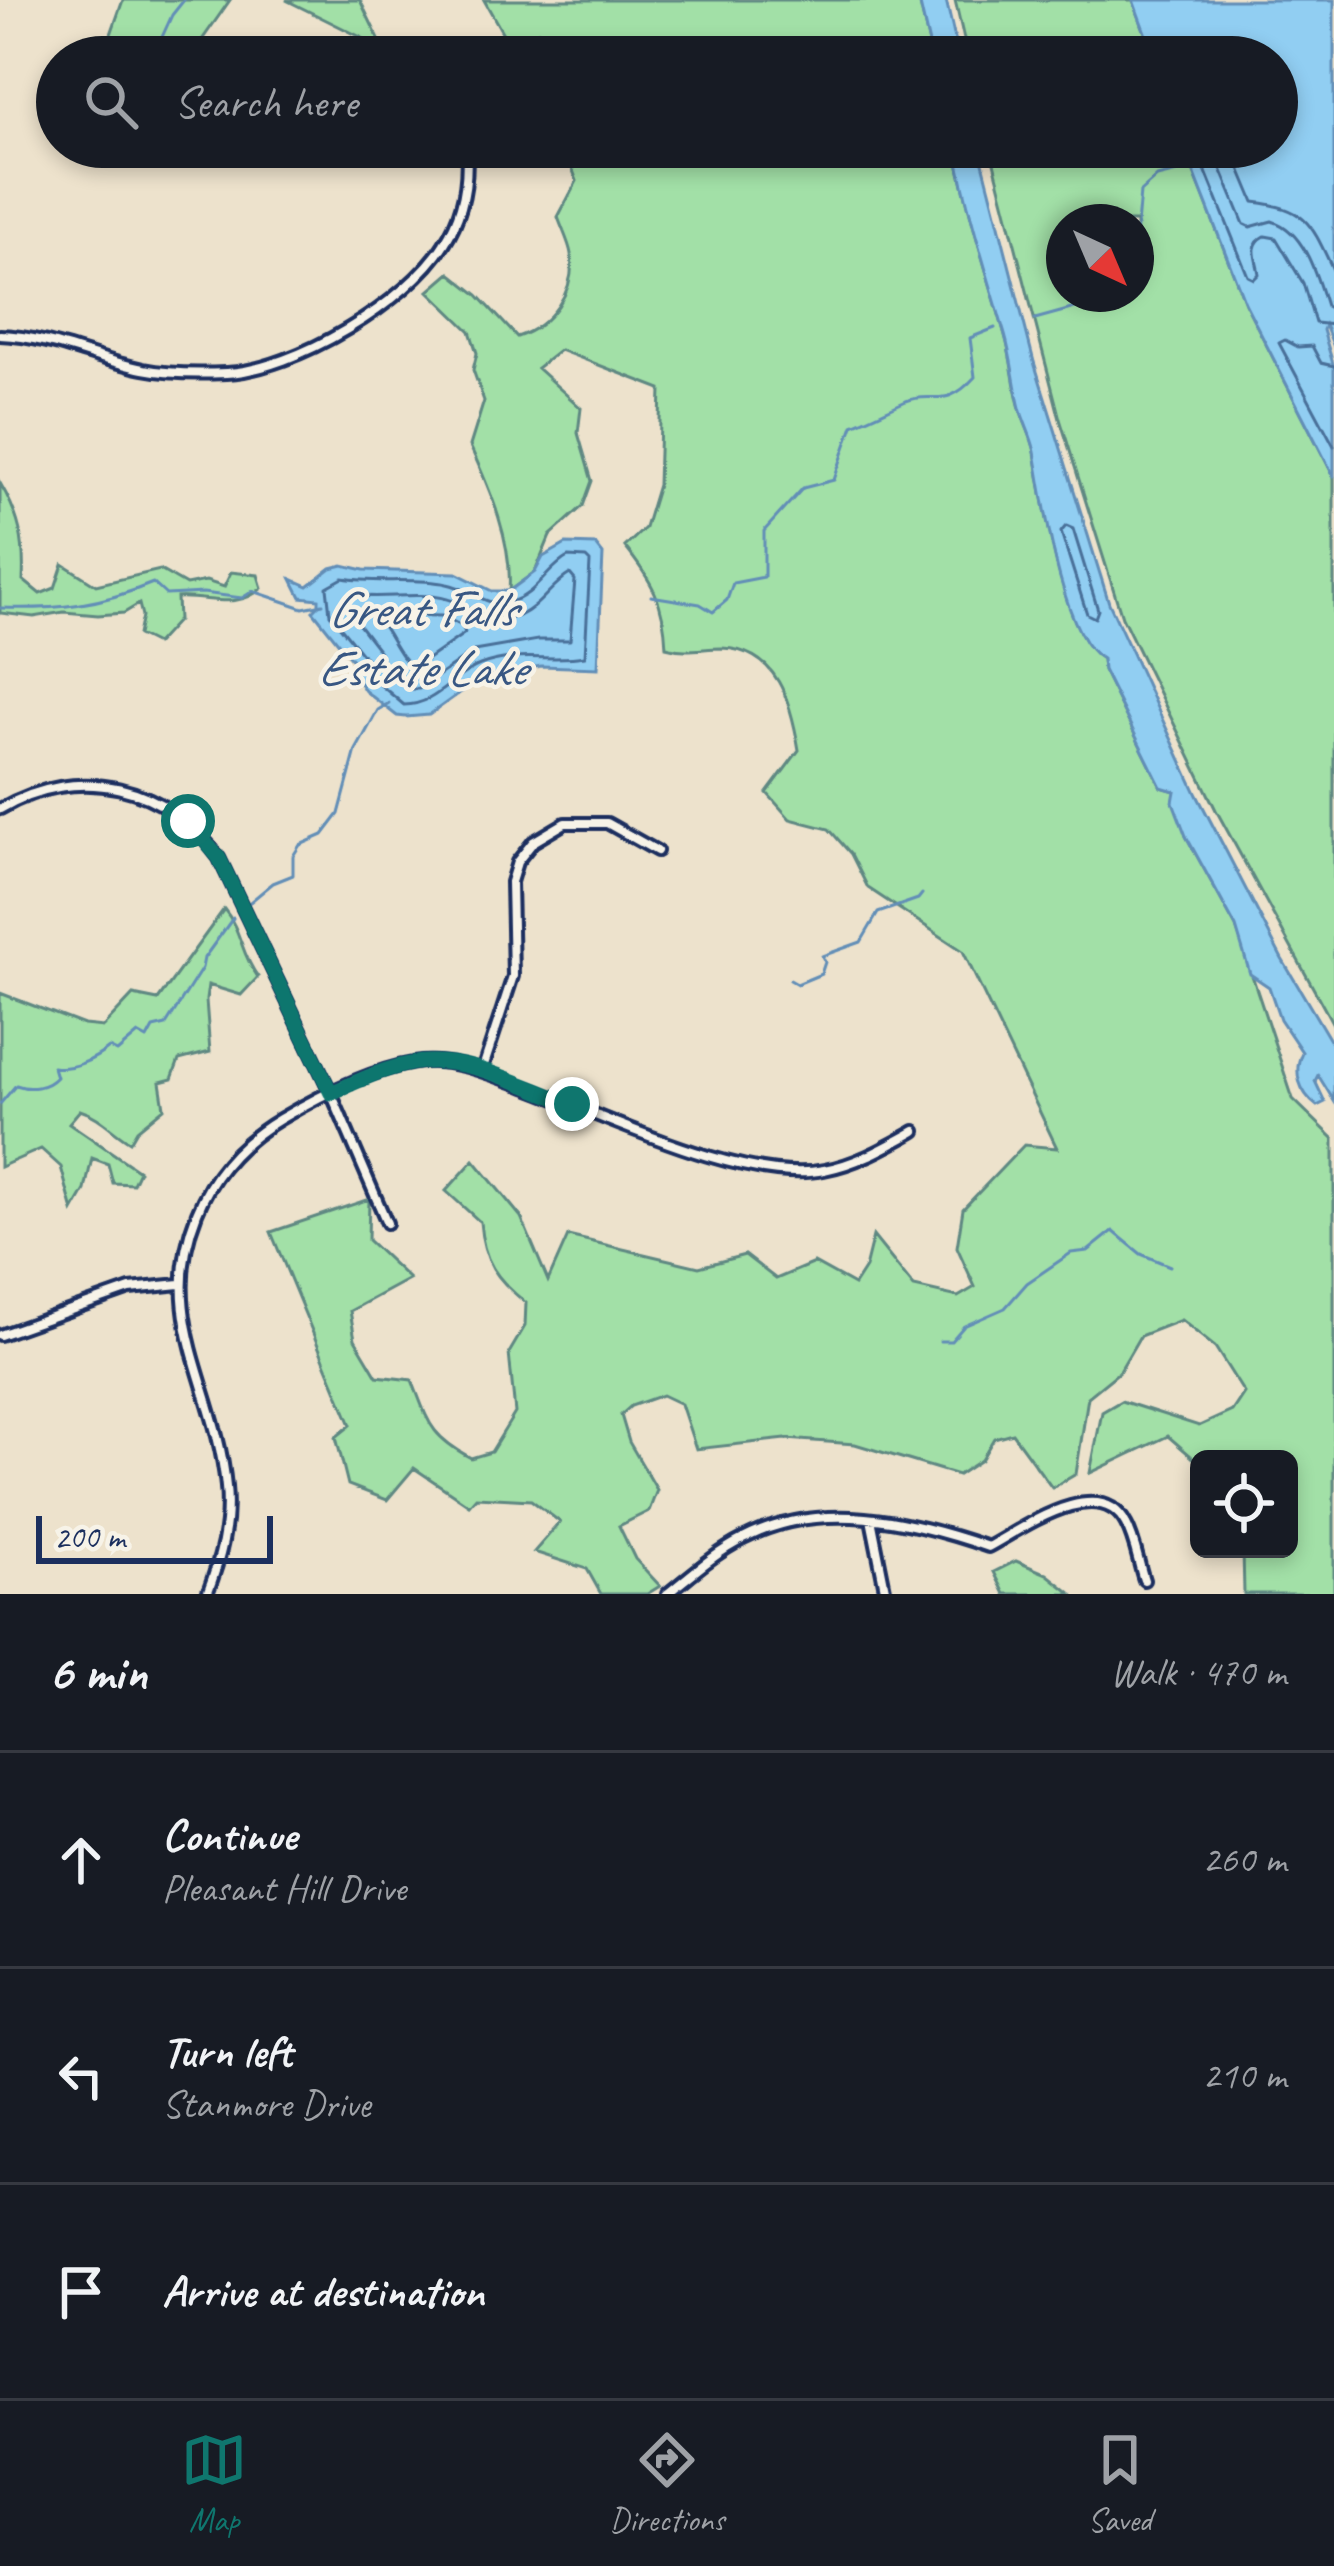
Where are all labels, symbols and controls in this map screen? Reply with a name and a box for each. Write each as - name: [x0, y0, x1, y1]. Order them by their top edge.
- search box: [36, 36, 1298, 168]
- icon: search: [78, 69, 144, 135]
- text: Search here: [174, 74, 357, 131]
- north arrow: [1046, 204, 1154, 312]
- water label: Great Falls Estate Lake: [317, 577, 532, 700]
- route start: [161, 794, 215, 848]
- route end: [545, 1077, 599, 1131]
- map controls: [1190, 1450, 1298, 1558]
- button: locate: [1190, 1450, 1298, 1558]
- scale bar: [36, 1510, 273, 1563]
- text: 200 m: [54, 1516, 125, 1558]
- text: 6 min: [48, 1640, 147, 1704]
- text: Walk · 470 m: [1110, 1648, 1286, 1697]
- text: Continue: [162, 1807, 296, 1864]
- icon: ahead: [48, 1827, 114, 1893]
- text: 260 m: [1202, 1835, 1286, 1884]
- text: Pleasant Hill Drive: [162, 1864, 406, 1913]
- text: Turn left: [162, 2023, 292, 2080]
- icon: left: [48, 2043, 114, 2109]
- text: 210 m: [1202, 2051, 1286, 2100]
- text: Stanmore Drive: [162, 2080, 370, 2129]
- icon: arrive: [48, 2259, 114, 2325]
- text: Arrive at destination: [162, 2263, 484, 2320]
- tab: Map: [181, 2427, 247, 2541]
- tab: Directions: [610, 2427, 724, 2541]
- tab: Saved: [1087, 2427, 1153, 2541]

